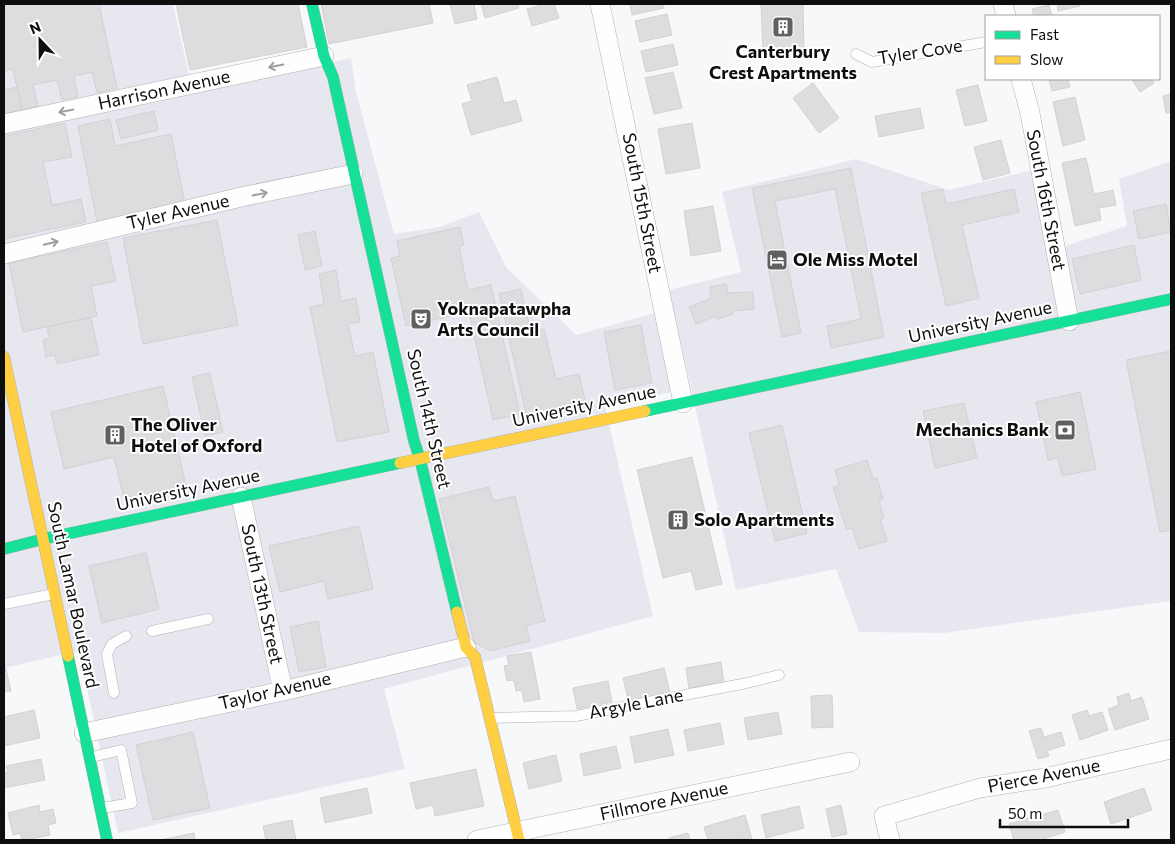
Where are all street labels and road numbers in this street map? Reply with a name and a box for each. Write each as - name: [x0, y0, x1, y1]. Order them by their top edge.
- street label: Tyler Cove: [876, 33, 964, 69]
- street label: Harrison Avenue: [96, 64, 232, 114]
- street label: South 16th Street: [1023, 127, 1071, 272]
- street label: South 15th Street: [619, 131, 667, 275]
- street label: Tyler Avenue: [124, 189, 231, 233]
- street label: University Avenue: [906, 295, 1054, 347]
- street label: South 14th Street: [403, 347, 457, 491]
- street label: University Avenue: [510, 379, 658, 431]
- street label: University Avenue: [114, 463, 262, 515]
- street label: South Lamar Boulevard: [43, 500, 104, 690]
- street label: South 13th Street: [237, 522, 289, 666]
- street label: Taylor Avenue: [217, 666, 333, 714]
- street label: Argyle Lane: [587, 683, 685, 723]
- street label: Pierce Avenue: [986, 753, 1102, 797]
- street label: Fillmore Avenue: [598, 776, 730, 824]

